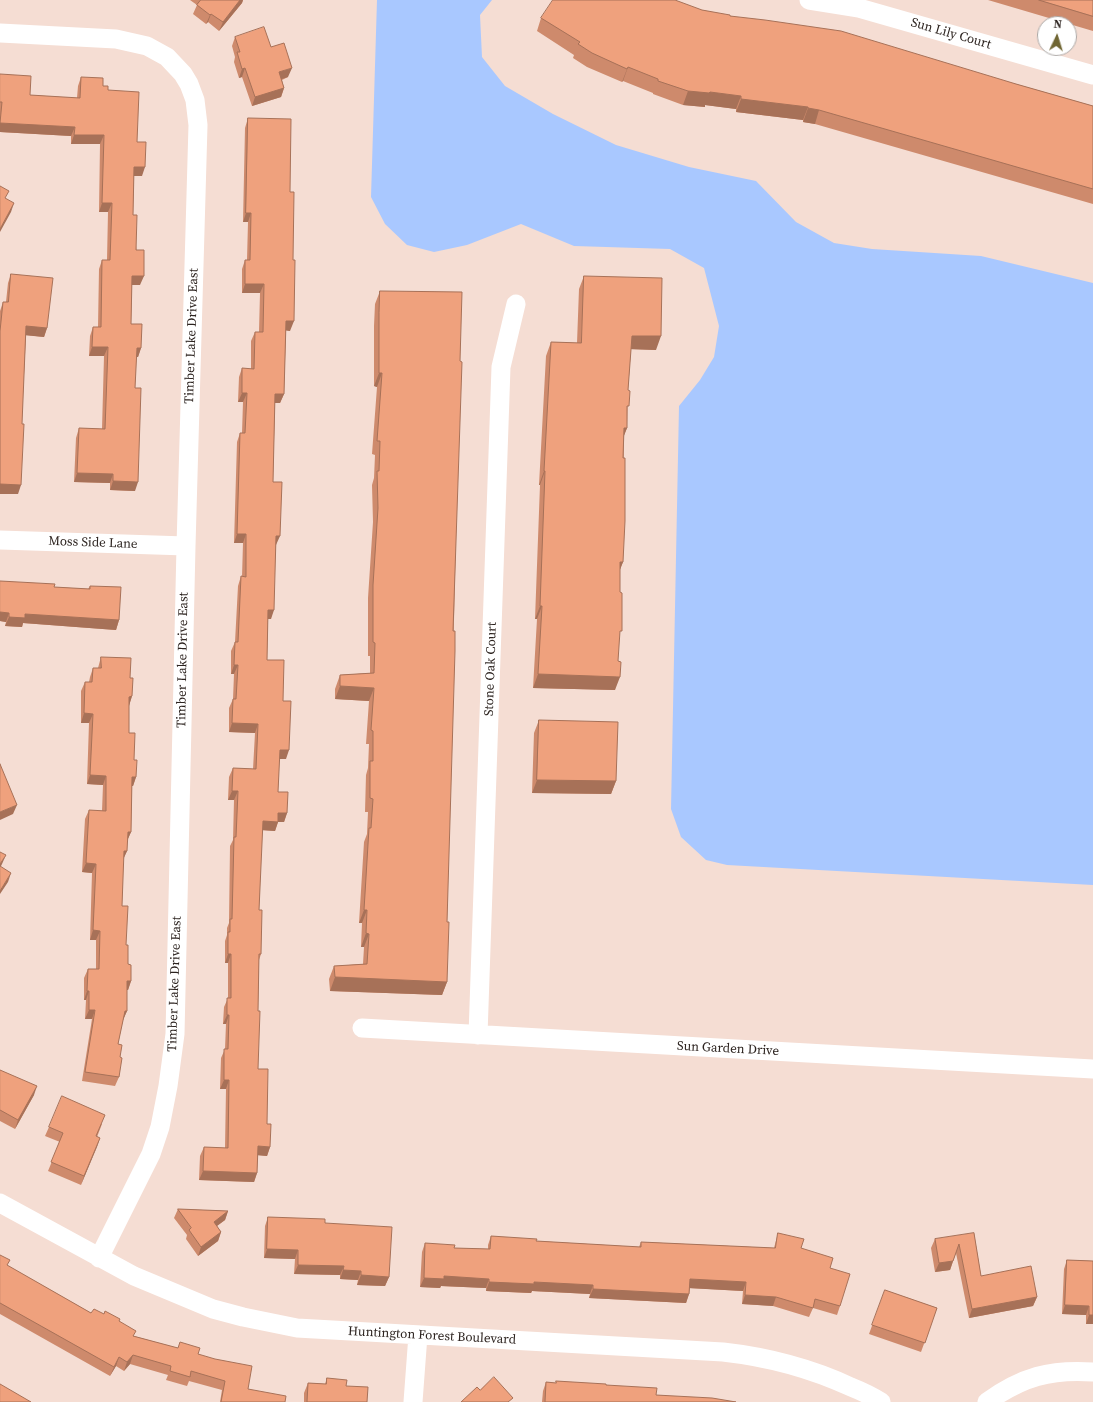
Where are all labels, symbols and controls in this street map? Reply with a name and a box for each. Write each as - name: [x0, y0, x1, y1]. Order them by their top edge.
- street label: Sun Lily Court: [909, 15, 993, 53]
- north arrow: [1037, 16, 1077, 56]
- text: N: [1053, 17, 1062, 32]
- street label: Timber Lake Drive East: [182, 268, 202, 404]
- street label: Moss Side Lane: [48, 534, 138, 552]
- street label: Timber Lake Drive East: [174, 592, 192, 728]
- street label: Stone Oak Court: [482, 622, 500, 716]
- street label: Timber Lake Drive East: [165, 916, 185, 1052]
- street label: Sun Garden Drive: [677, 1039, 779, 1059]
- street label: Huntington Forest Boulevard: [348, 1324, 516, 1348]

